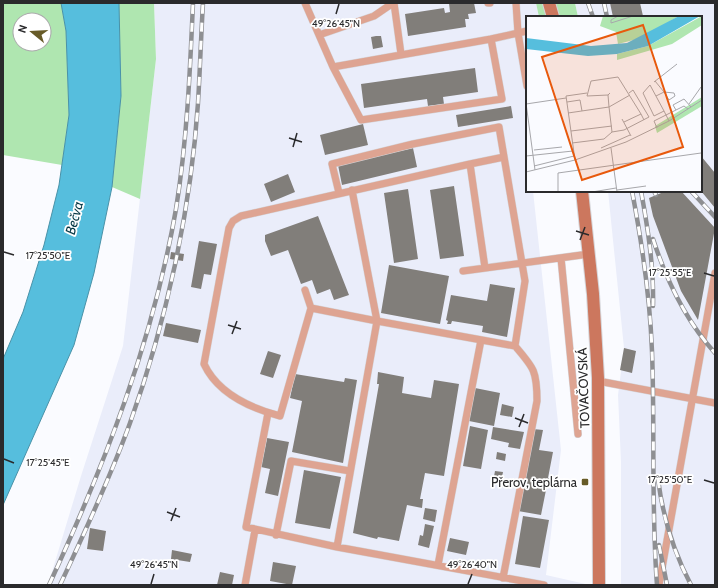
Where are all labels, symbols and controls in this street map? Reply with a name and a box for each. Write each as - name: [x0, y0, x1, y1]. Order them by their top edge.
- north arrow: [12, 12, 52, 52]
- inset map: [526, 16, 702, 192]
- text: 49°26'45"N: [312, 17, 360, 30]
- text: N: [15, 23, 30, 35]
- water label: Bečva: [61, 199, 87, 237]
- text: 17°25'50"E: [26, 249, 71, 262]
- text: 17°25'55"E: [648, 266, 692, 279]
- street label: TOVAČOVSKÁ: [573, 347, 592, 429]
- text: 17°25'45"E: [26, 456, 70, 469]
- text: 17°25'50"E: [648, 473, 693, 486]
- place label: Přerov, teplárna: [491, 474, 578, 490]
- marker: Přerov, teplárna: [580, 477, 590, 487]
- text: 49°26'45"N: [130, 558, 178, 571]
- text: 49°26'40"N: [447, 558, 497, 571]

